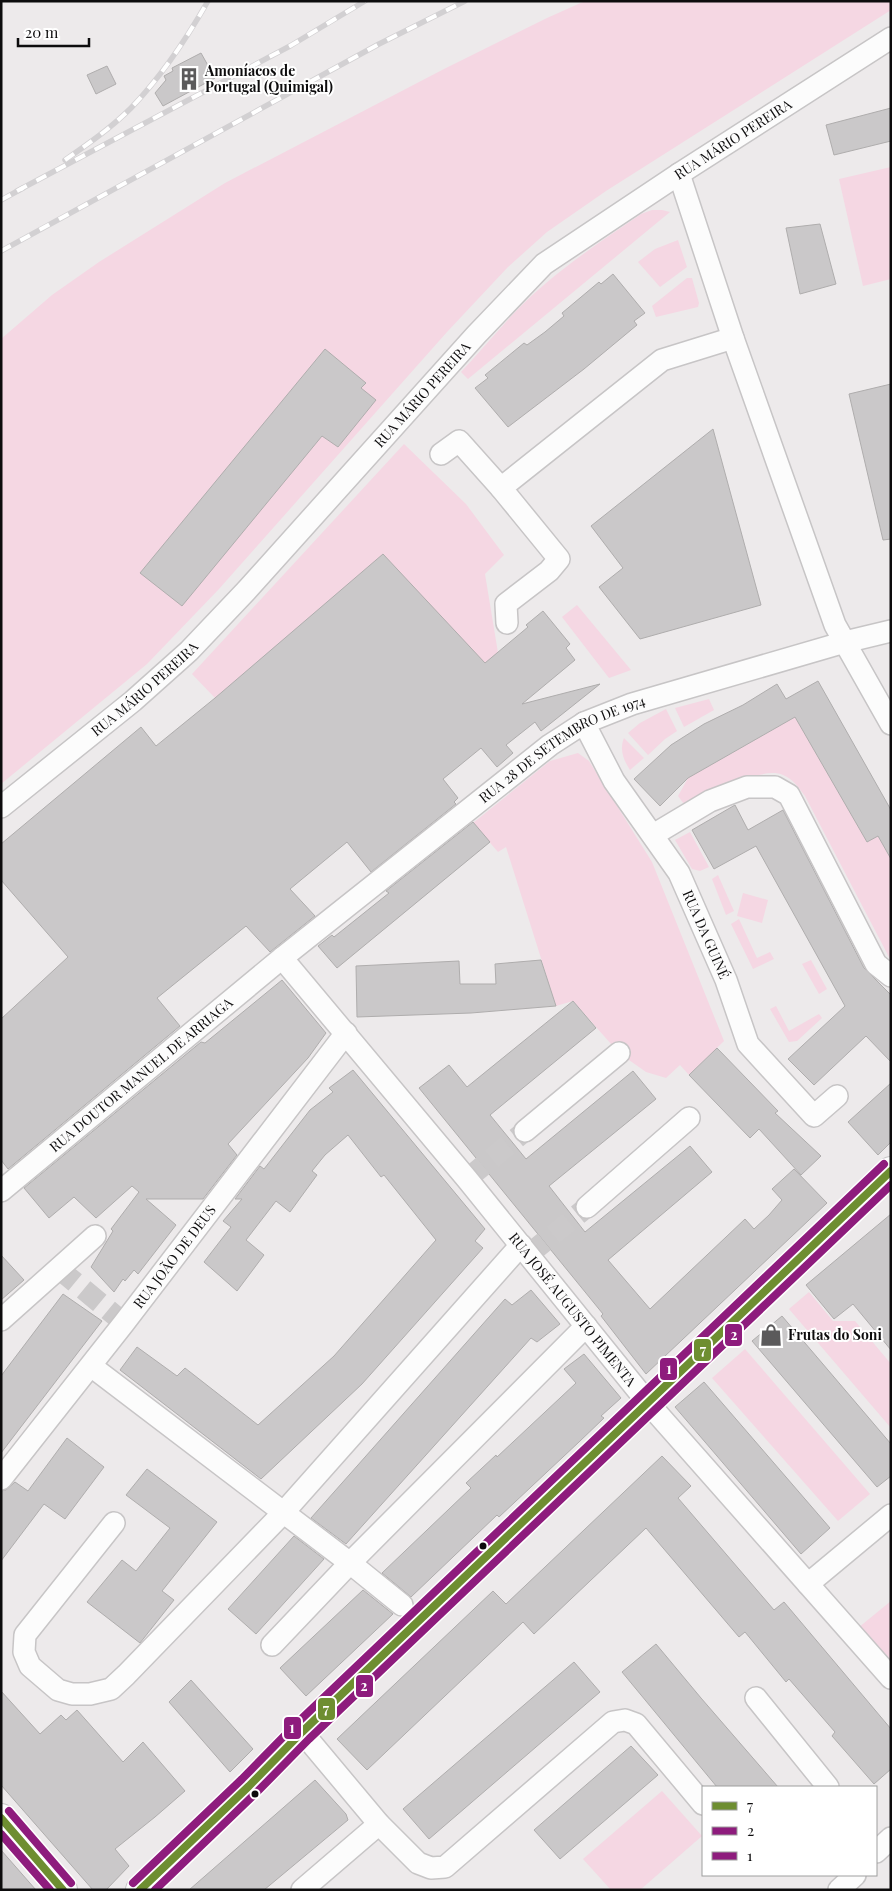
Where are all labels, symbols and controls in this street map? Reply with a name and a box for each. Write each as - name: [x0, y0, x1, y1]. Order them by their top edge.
- scale bar: [18, 15, 89, 47]
- text: 20 m: [25, 22, 59, 42]
- place label: Amoníacos de Portugal (Quimigal): [204, 61, 333, 96]
- building icon: Amoníacos de Portugal (Quimigal): [176, 66, 202, 92]
- street label: RUA MÁRIO PEREIRA: [670, 94, 795, 184]
- street label: RUA MÁRIO PEREIRA: [370, 337, 475, 451]
- street label: RUA MÁRIO PEREIRA: [87, 637, 202, 740]
- street label: RUA 28 DE SETEMBRO DE 1974: [475, 691, 647, 807]
- street label: RUA DA GUINÉ: [679, 887, 734, 982]
- street label: RUA DOUTOR MANUEL DE ARRIAGA: [45, 993, 237, 1156]
- street label: RUA JOÃO DE DEUS: [129, 1201, 220, 1312]
- street label: RUA JOSÉ AUGUSTO PIMENTA: [505, 1228, 641, 1390]
- shop icon: Frutas do Soni: [758, 1322, 784, 1348]
- line badge: 2: [724, 1323, 743, 1347]
- text: 2: [730, 1325, 738, 1344]
- place label: Frutas do Soni: [788, 1325, 882, 1344]
- line badge: 7: [693, 1338, 712, 1362]
- text: 7: [700, 1340, 707, 1359]
- line badge: 1: [659, 1357, 678, 1381]
- text: 1: [666, 1359, 672, 1378]
- unlabelled marker: [478, 1541, 488, 1551]
- line badge: 2: [355, 1674, 374, 1698]
- text: 2: [360, 1676, 368, 1695]
- line badge: 7: [317, 1697, 336, 1721]
- text: 7: [323, 1699, 330, 1718]
- line badge: 1: [283, 1716, 302, 1740]
- text: 1: [289, 1718, 295, 1737]
- legend: [702, 1786, 877, 1876]
- unlabelled marker: [250, 1789, 260, 1799]
- text: 7: [747, 1795, 753, 1815]
- text: 2: [747, 1820, 754, 1840]
- text: 1: [747, 1845, 753, 1865]

